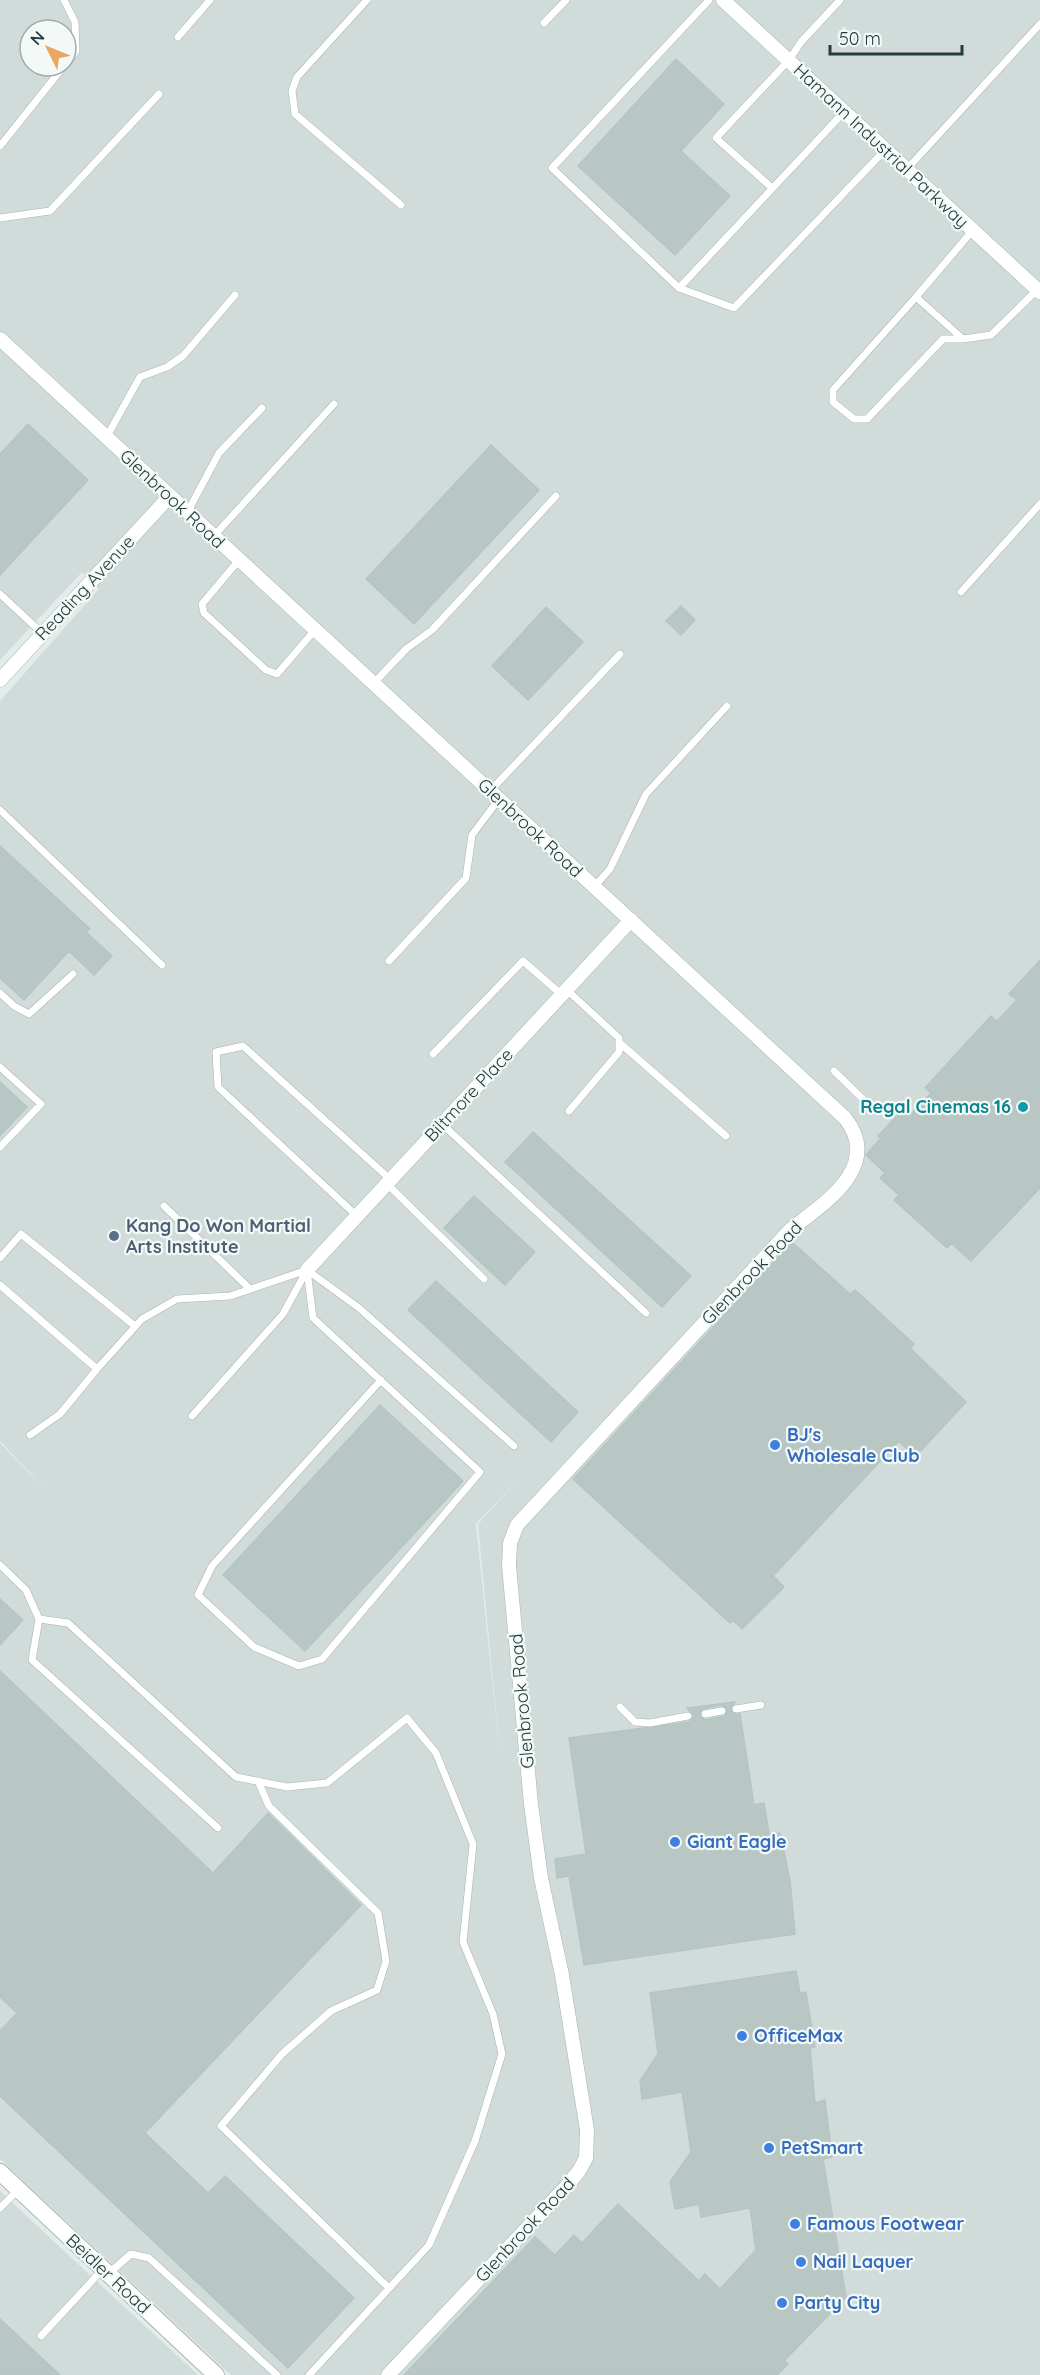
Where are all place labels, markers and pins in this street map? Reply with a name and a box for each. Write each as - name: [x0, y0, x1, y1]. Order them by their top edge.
- place label: Regal Cinemas 16: [860, 1095, 1011, 1118]
- marker: Regal Cinemas 16: [1016, 1100, 1030, 1114]
- place label: Kang Do Won Martial Arts Institute: [126, 1214, 311, 1258]
- marker: Kang Do Won Martial Arts Institute: [107, 1229, 121, 1243]
- place label: BJ's Wholesale Club: [787, 1423, 919, 1467]
- marker: BJ's Wholesale Club: [768, 1438, 782, 1452]
- place label: Giant Eagle: [687, 1830, 787, 1853]
- marker: Giant Eagle: [668, 1835, 682, 1849]
- place label: OfficeMax: [754, 2024, 843, 2047]
- marker: OfficeMax: [735, 2029, 749, 2043]
- place label: PetSmart: [781, 2136, 863, 2159]
- marker: PetSmart: [762, 2141, 776, 2155]
- place label: Famous Footwear: [807, 2212, 964, 2235]
- marker: Famous Footwear: [788, 2217, 802, 2231]
- place label: Nail Laquer: [813, 2250, 914, 2273]
- marker: Nail Laquer: [794, 2255, 808, 2269]
- place label: Party City: [794, 2291, 880, 2314]
- marker: Party City: [775, 2296, 789, 2310]

